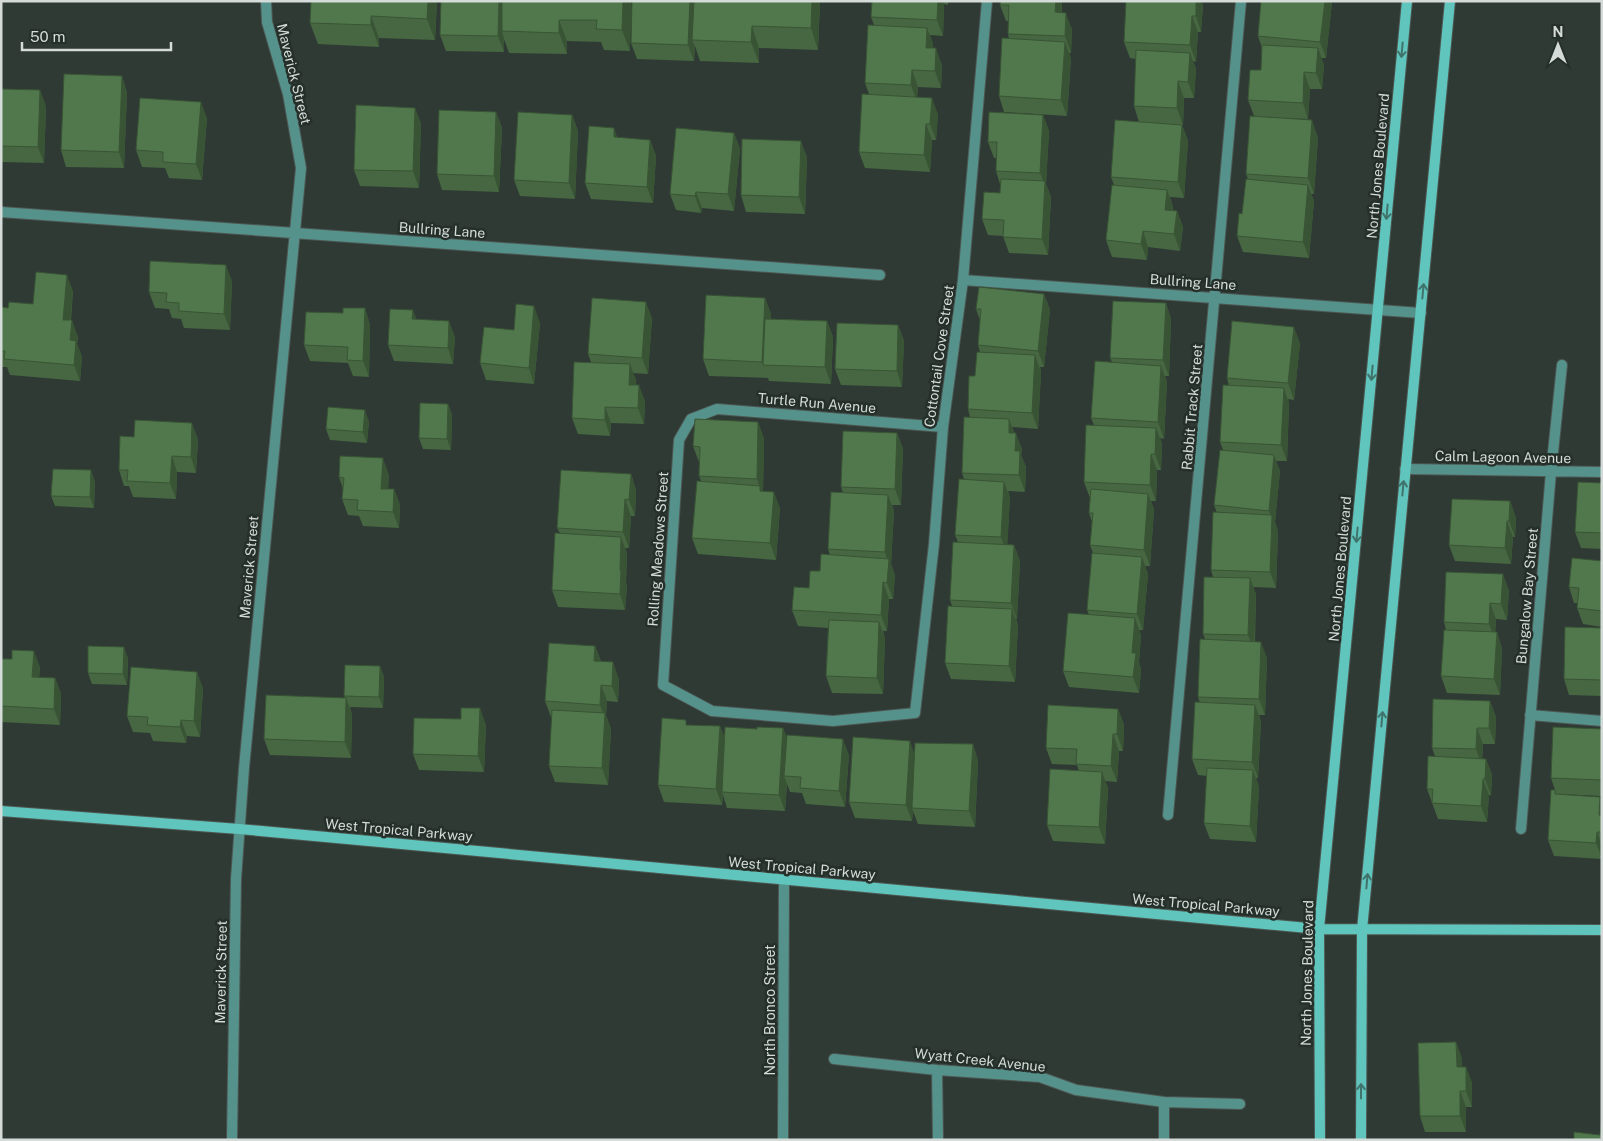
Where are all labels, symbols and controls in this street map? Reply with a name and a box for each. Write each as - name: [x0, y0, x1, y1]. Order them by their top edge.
- scale bar: [22, 20, 171, 52]
- north arrow: [1533, 20, 1583, 70]
- street label: Maverick Street: [274, 22, 314, 126]
- text: N: [1553, 24, 1563, 40]
- text: 50 m: [30, 28, 65, 45]
- one-way arrow: [1398, 42, 1407, 58]
- street label: North Jones Boulevard: [1364, 93, 1392, 239]
- one-way arrow: [1383, 203, 1392, 219]
- street label: Bullring Lane: [398, 219, 486, 241]
- street label: Bullring Lane: [1149, 271, 1237, 293]
- street label: Cottontail Cove Street: [921, 284, 957, 428]
- one-way arrow: [1418, 284, 1428, 300]
- street label: Rabbit Track Street: [1179, 343, 1205, 471]
- one-way arrow: [1367, 365, 1377, 381]
- street label: Turtle Run Avenue: [757, 390, 877, 416]
- street label: Calm Lagoon Avenue: [1435, 448, 1571, 466]
- street label: Rolling Meadows Street: [645, 471, 671, 627]
- one-way arrow: [1398, 480, 1408, 496]
- street label: North Jones Boulevard: [1326, 496, 1354, 642]
- street label: Maverick Street: [237, 515, 261, 619]
- one-way arrow: [1352, 527, 1362, 543]
- street label: Bungalow Bay Street: [1513, 527, 1541, 665]
- one-way arrow: [1377, 712, 1386, 728]
- street label: West Tropical Parkway: [325, 816, 474, 844]
- street label: West Tropical Parkway: [728, 854, 877, 882]
- one-way arrow: [1362, 874, 1371, 890]
- street label: West Tropical Parkway: [1132, 891, 1281, 919]
- street label: North Jones Boulevard: [1298, 900, 1316, 1046]
- street label: Maverick Street: [212, 920, 230, 1024]
- street label: North Bronco Street: [762, 945, 778, 1076]
- street label: Wyatt Creek Avenue: [914, 1045, 1047, 1075]
- one-way arrow: [1356, 1083, 1366, 1100]

